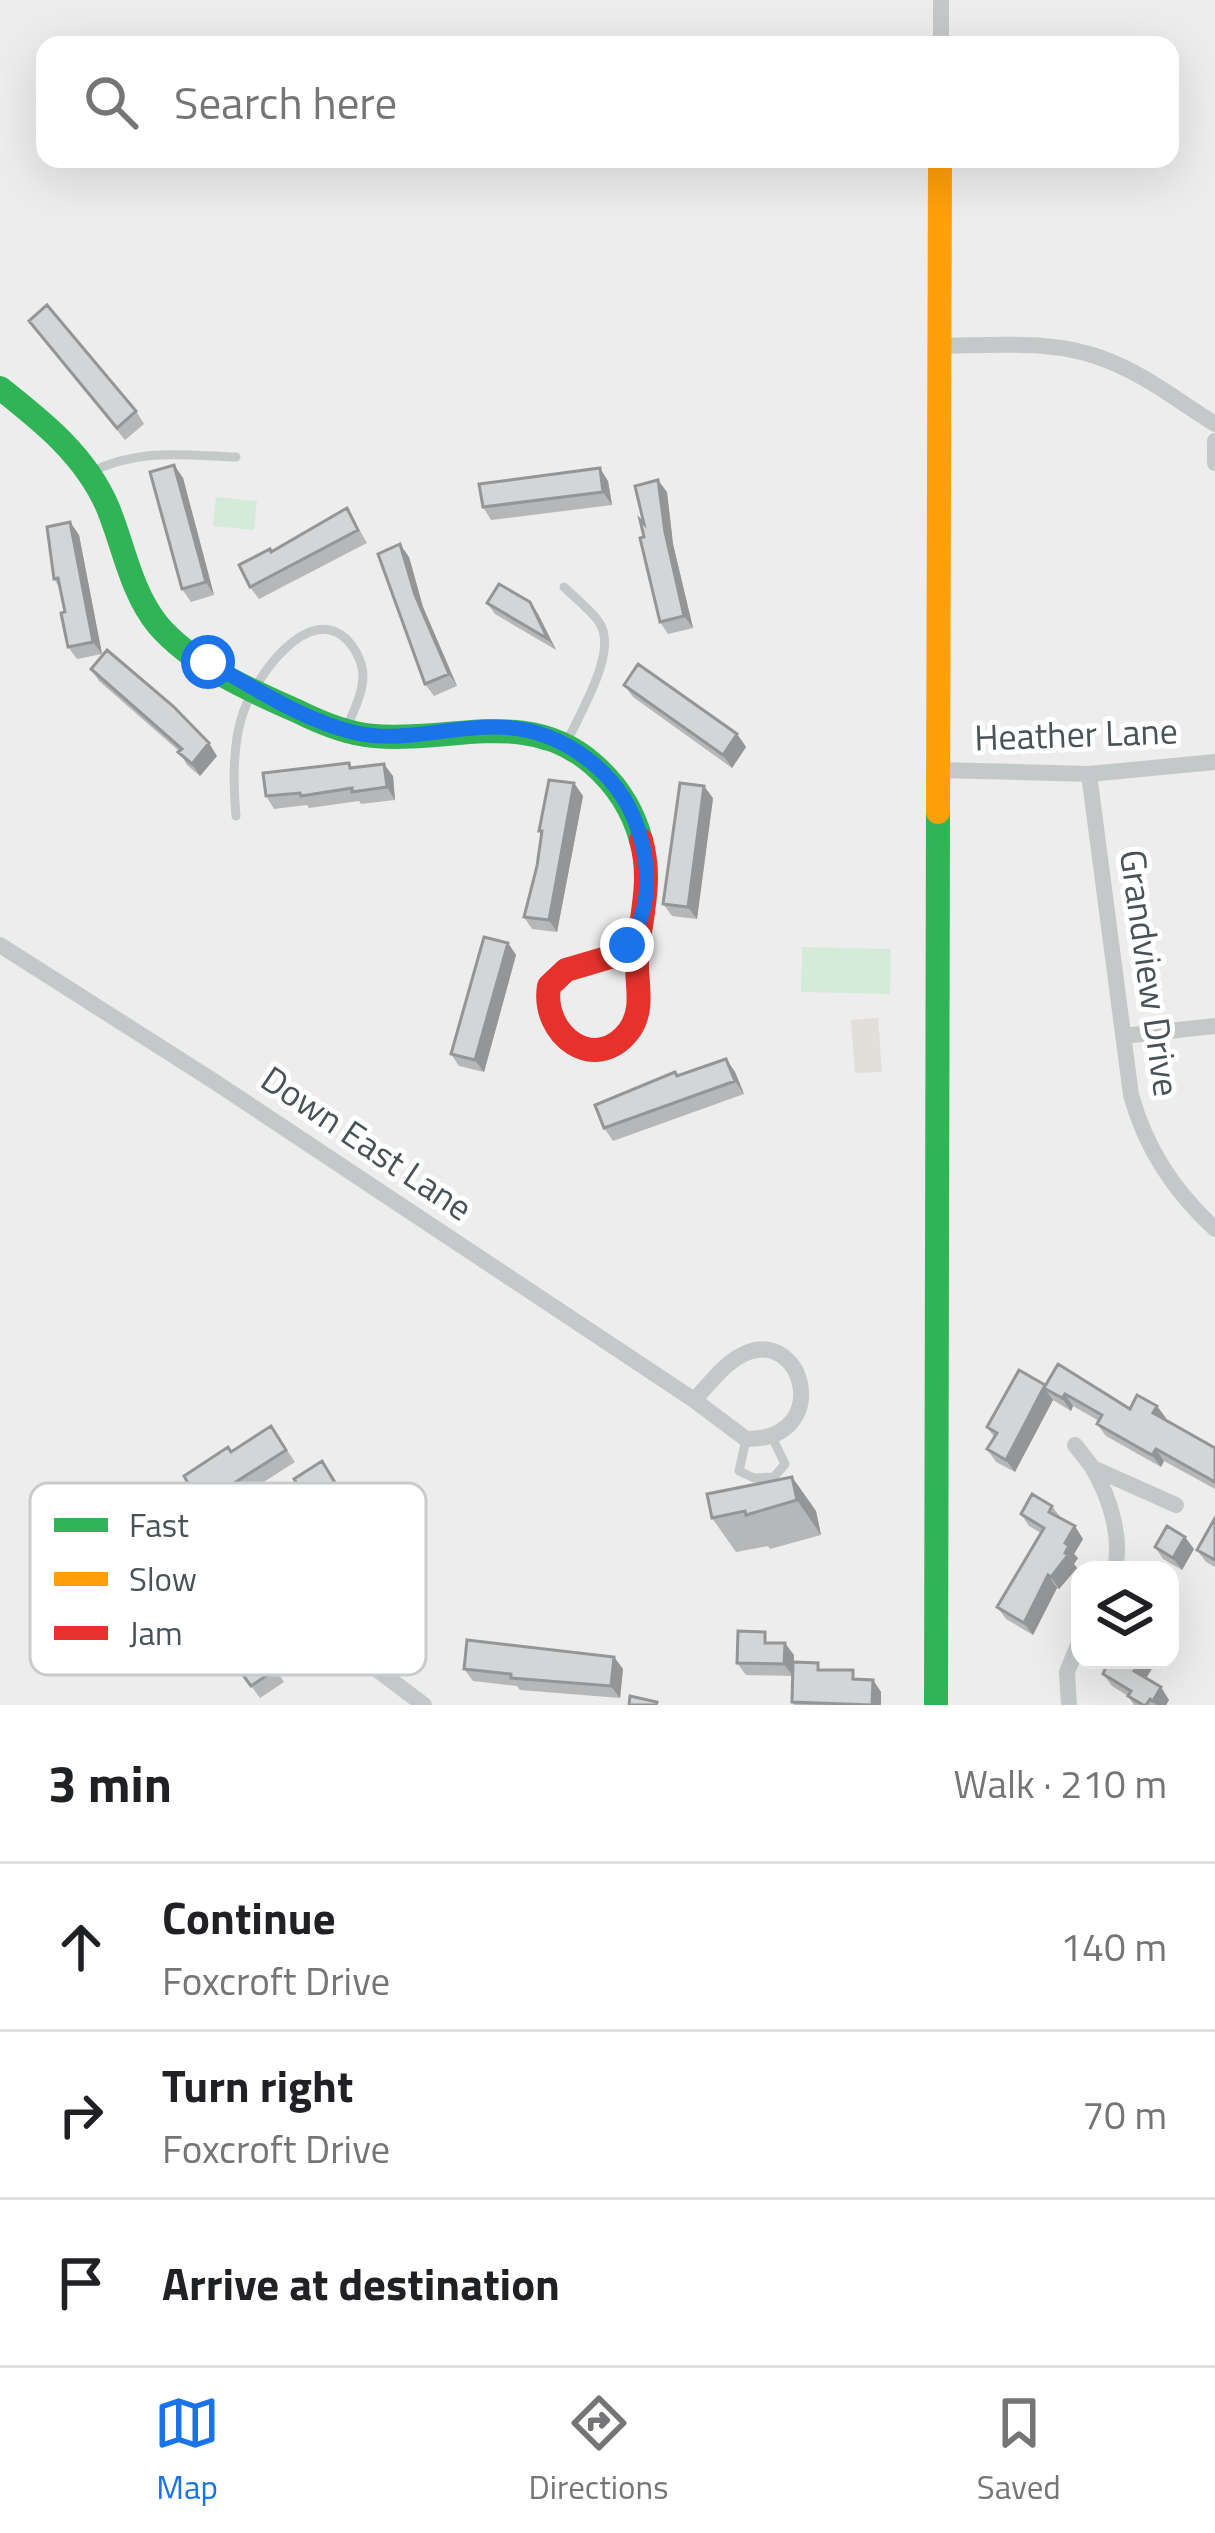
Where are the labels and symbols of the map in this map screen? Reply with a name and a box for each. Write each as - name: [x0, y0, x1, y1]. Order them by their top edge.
- route start: [181, 635, 235, 689]
- street label: Heather Lane: [973, 702, 1179, 765]
- street label: Grandview Drive: [1106, 846, 1195, 1100]
- route end: [600, 918, 654, 972]
- street label: Down East Lane: [250, 1051, 484, 1234]
- legend: [30, 1483, 426, 1675]
- text: Fast: [129, 1500, 189, 1550]
- text: Slow: [129, 1554, 197, 1604]
- text: Jam: [129, 1608, 183, 1658]

